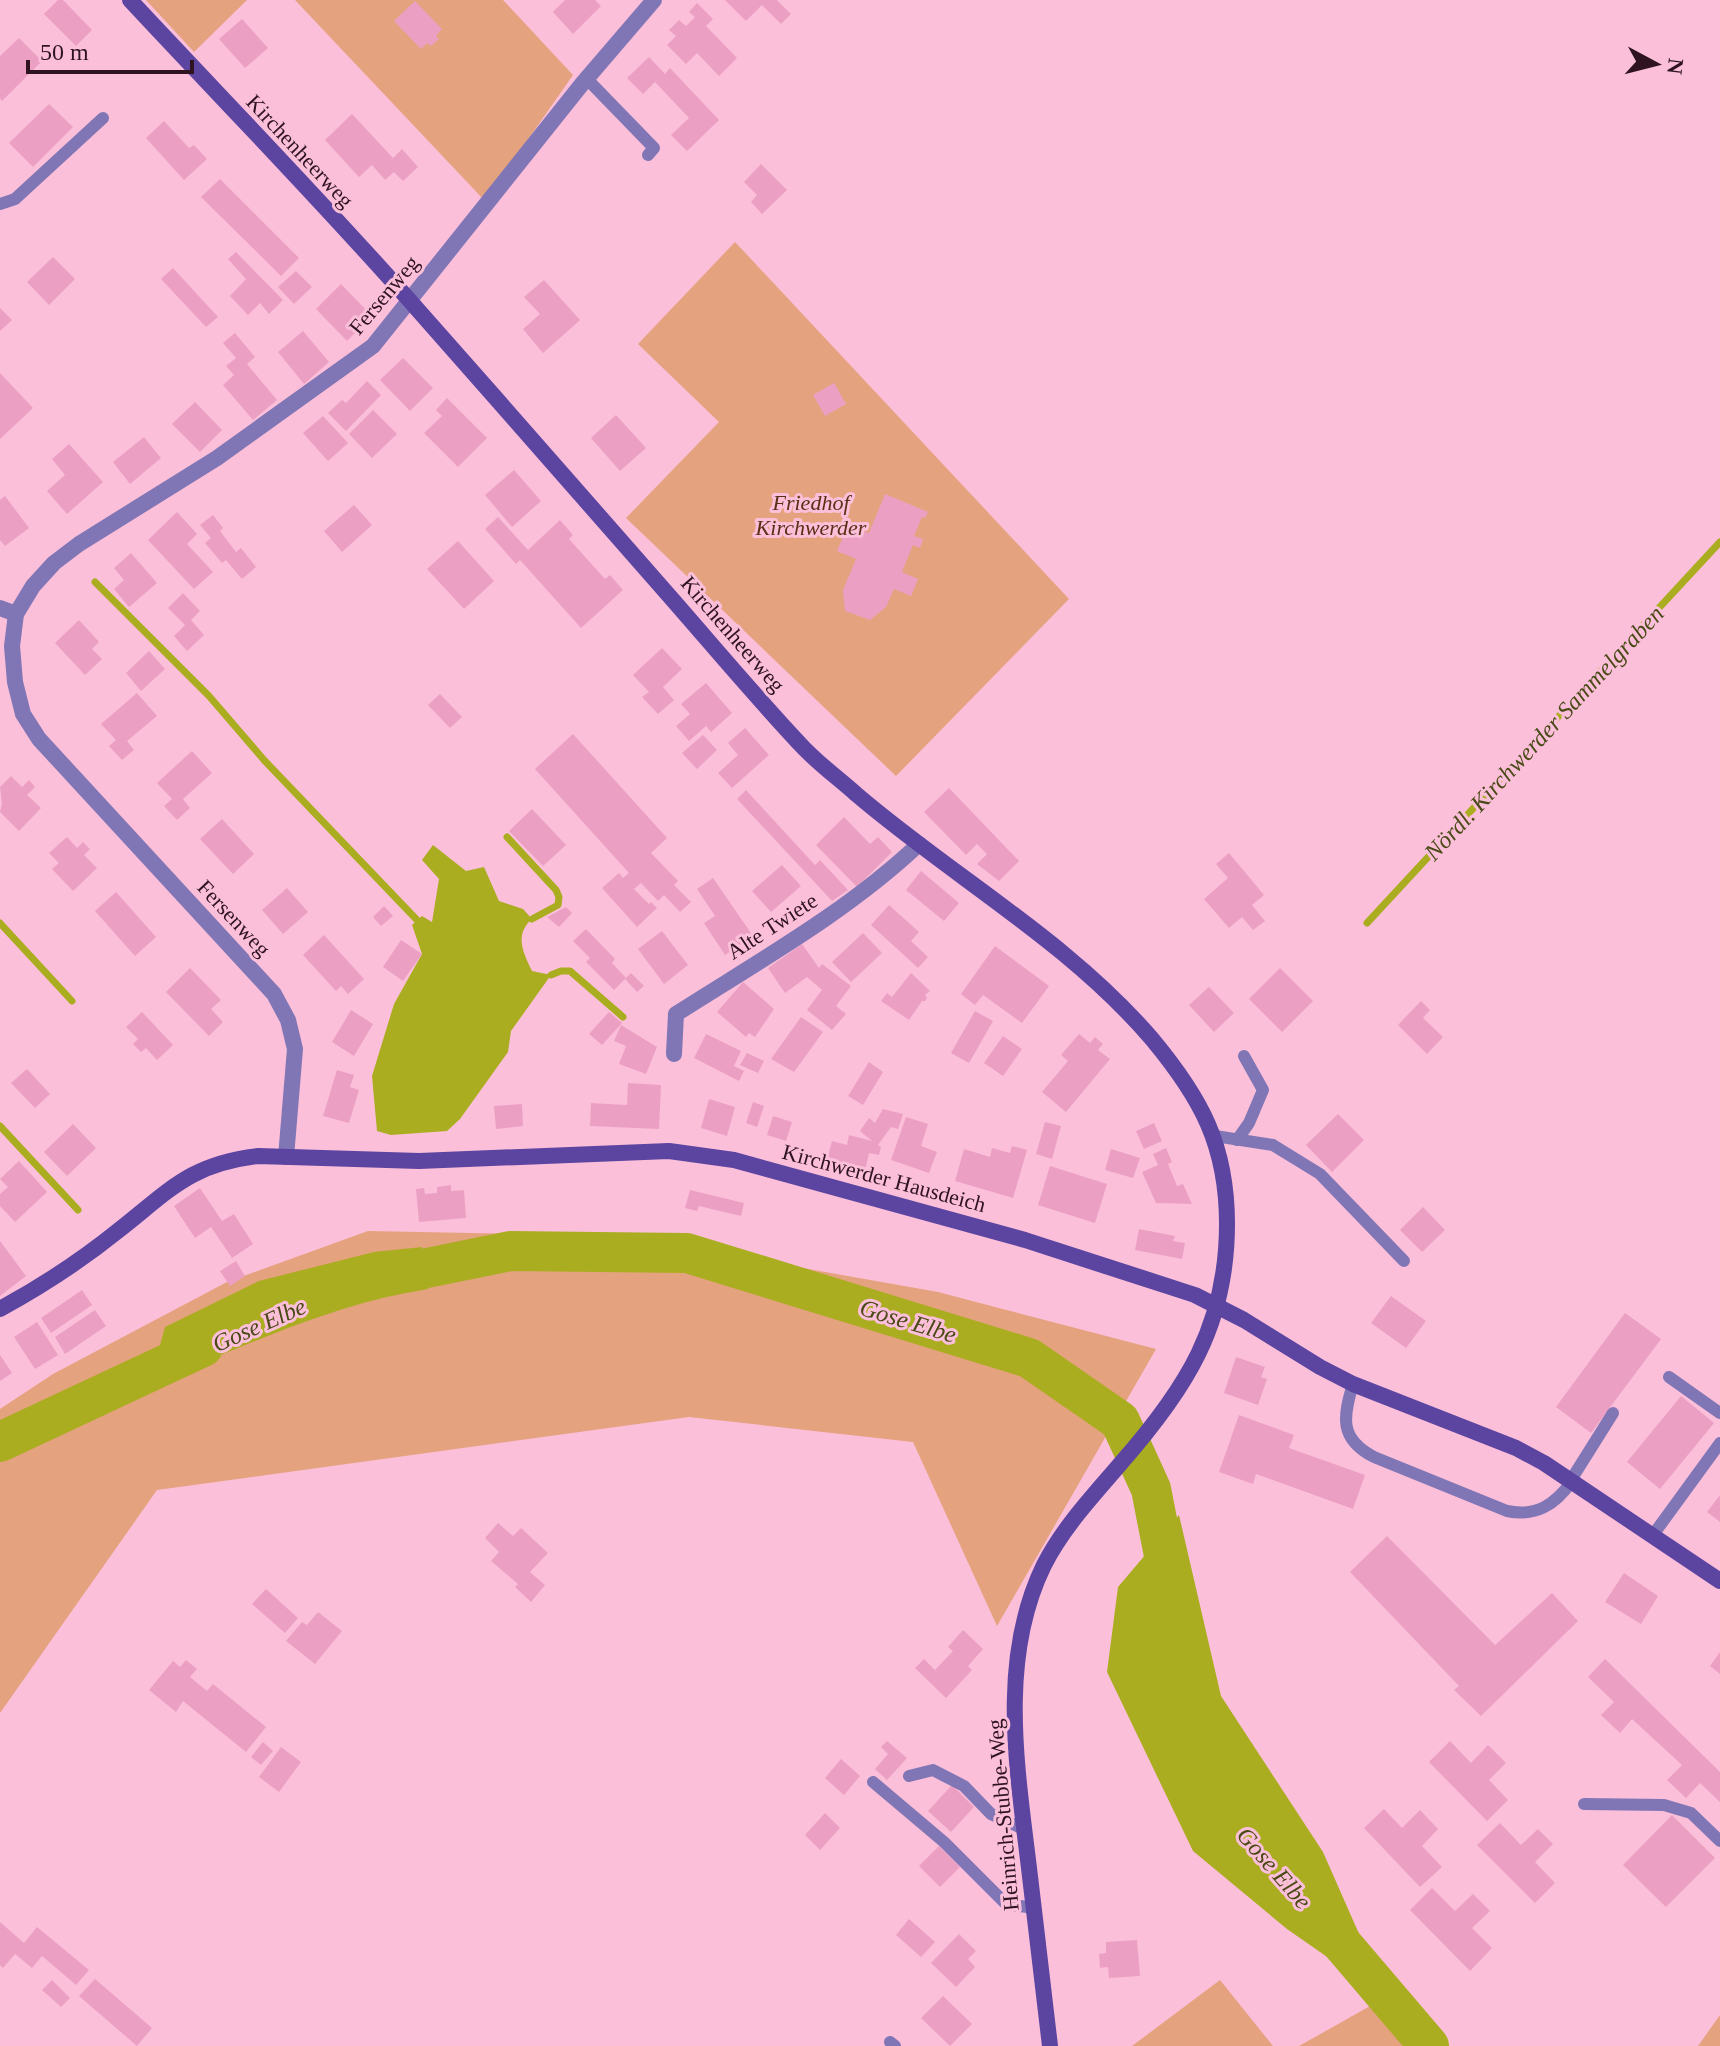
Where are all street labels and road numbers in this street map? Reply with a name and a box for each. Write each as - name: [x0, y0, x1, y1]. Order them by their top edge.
- street label: Kirchenheerweg: [241, 89, 359, 213]
- street label: Fersenweg: [344, 250, 424, 340]
- street label: Kirchenheerweg: [676, 571, 790, 697]
- street label: Fersenweg: [192, 875, 276, 961]
- street label: Alte Twiete: [722, 888, 822, 964]
- street label: Kirchwerder Hausdeich: [780, 1139, 988, 1217]
- street label: Heinrich-Stubbe-Weg: [982, 1718, 1024, 1912]

